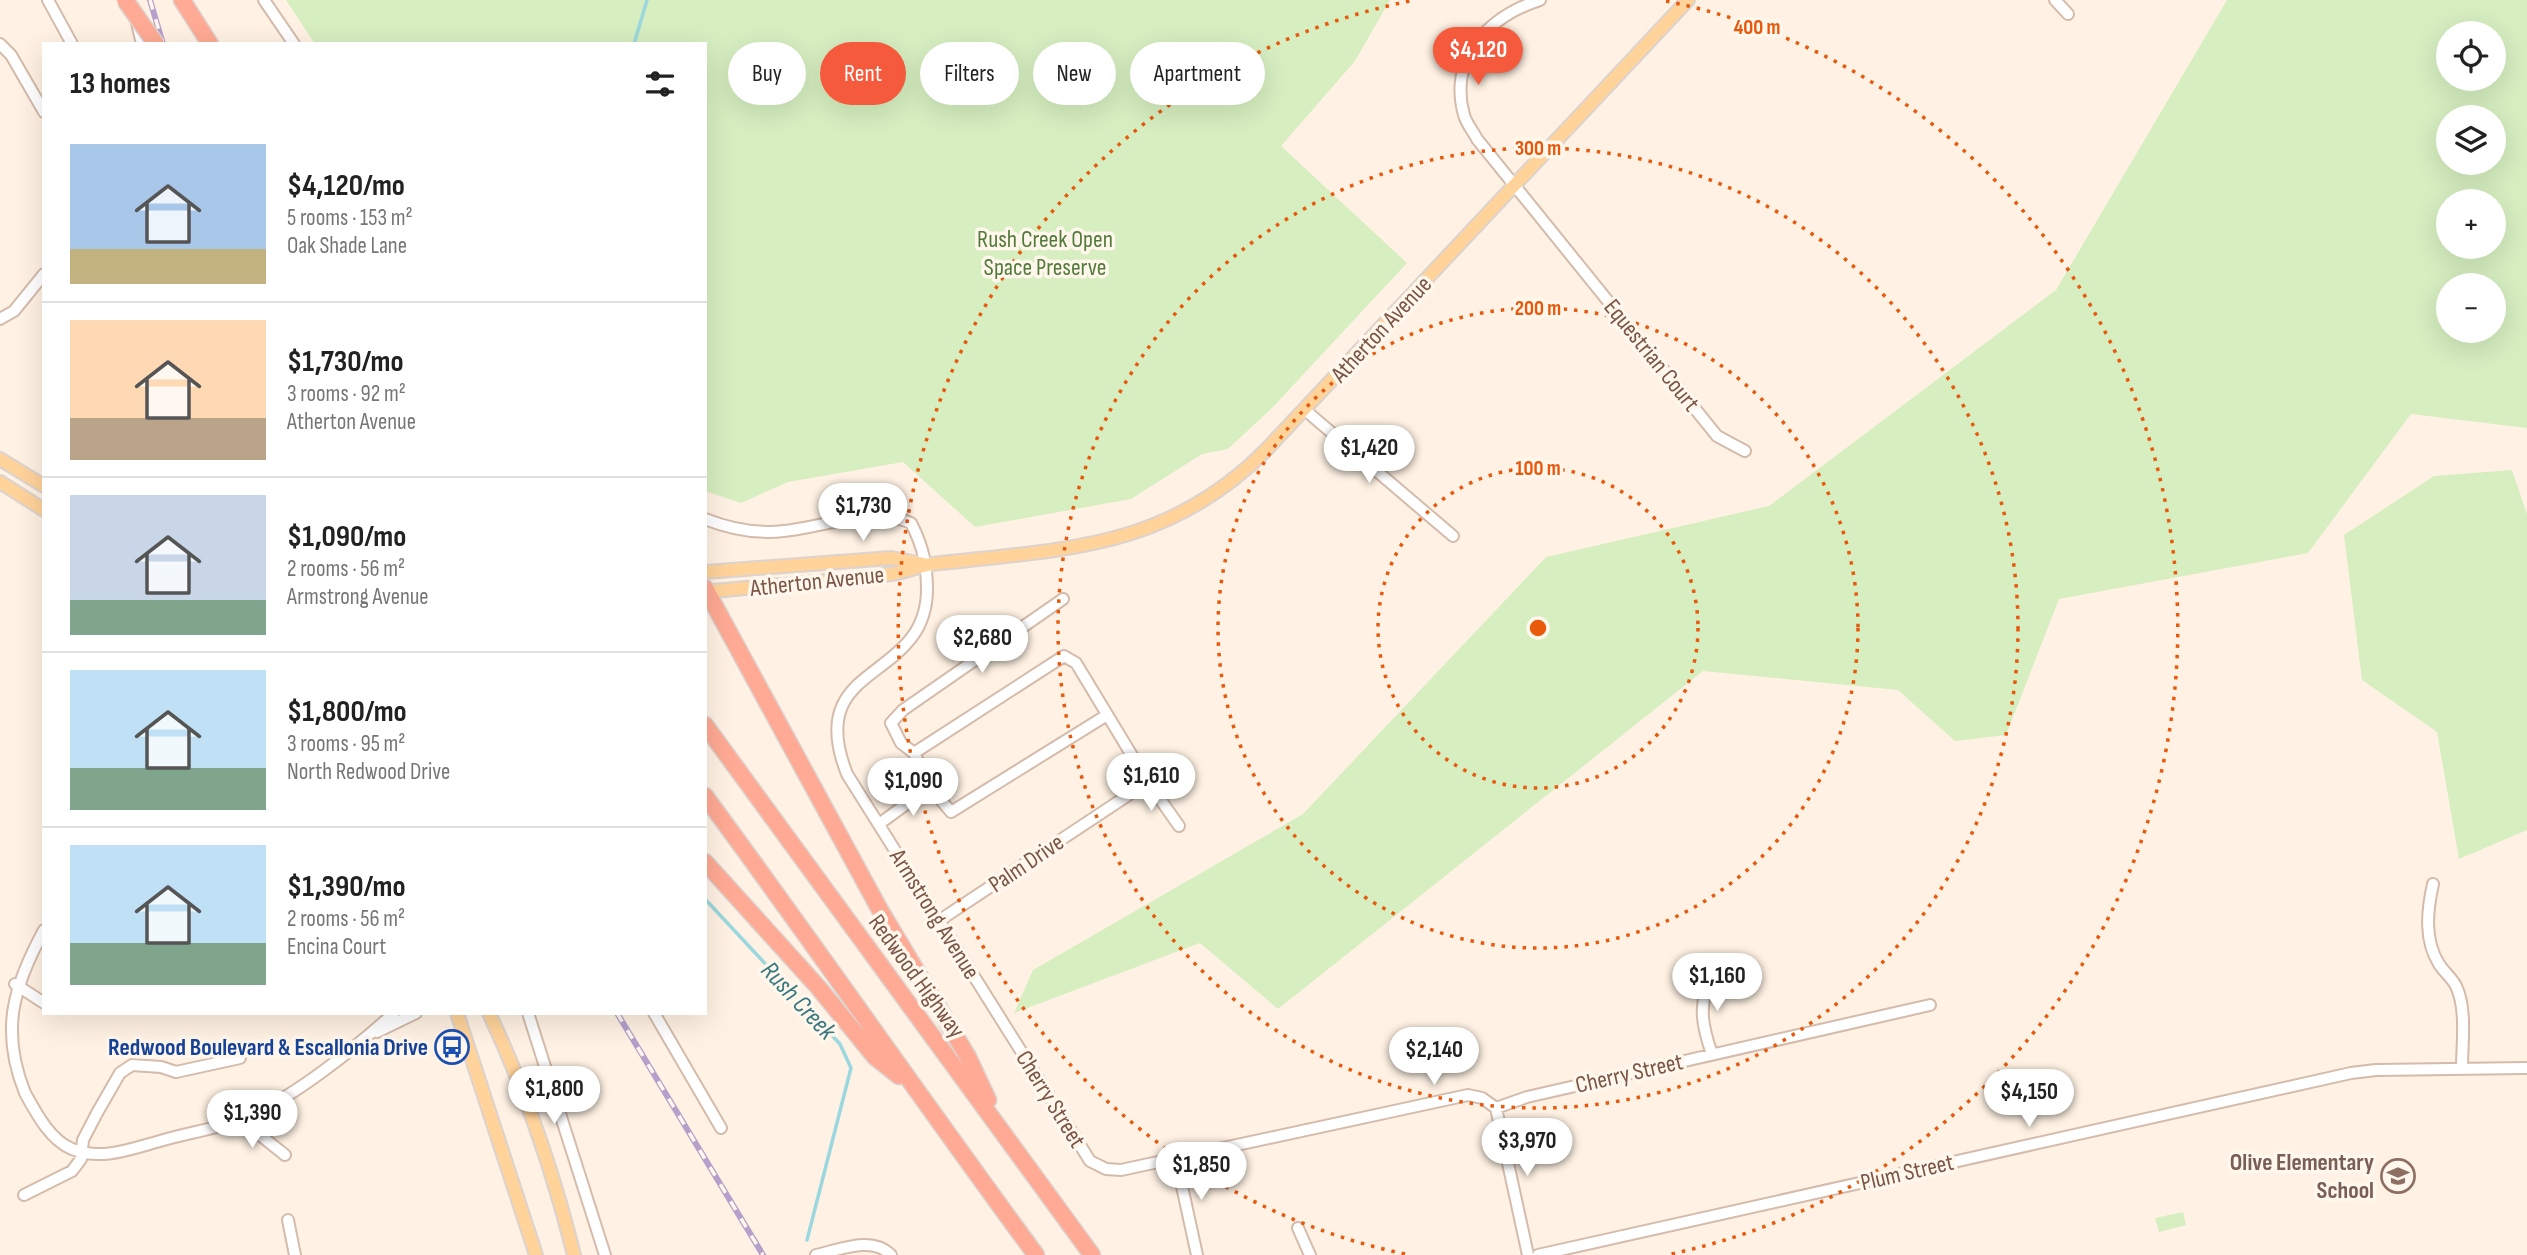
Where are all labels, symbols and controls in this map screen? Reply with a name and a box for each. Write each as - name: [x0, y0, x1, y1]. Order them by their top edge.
- text: 400 m: [1734, 15, 1780, 40]
- map controls: [2436, 21, 2506, 343]
- button: locate: [2436, 21, 2506, 91]
- pin: $4,120: [1421, 28, 1535, 87]
- text: $4,120: [1449, 36, 1507, 64]
- chip: Buy: [728, 42, 806, 105]
- chip: Rent: [820, 42, 906, 105]
- chip: Filters: [920, 42, 1019, 105]
- chip: New: [1033, 42, 1116, 105]
- chip: Apartment: [1130, 42, 1265, 105]
- icon: filters: [641, 65, 679, 103]
- text: 13 homes: [70, 66, 171, 102]
- button: layers: [2436, 105, 2506, 175]
- text: 300 m: [1515, 136, 1561, 161]
- text: $4,120/mo: [287, 168, 405, 204]
- icon: home: [126, 172, 210, 256]
- button: +: [2436, 189, 2506, 259]
- text: 5 rooms · 153 m²: [287, 204, 413, 232]
- park label: Rush Creek Open Space Preserve: [977, 225, 1113, 282]
- text: Oak Shade Lane: [287, 232, 407, 260]
- street label: Atherton Avenue: [1324, 270, 1438, 389]
- button: −: [2436, 273, 2506, 343]
- street label: Equestrian Court: [1598, 293, 1706, 417]
- text: 200 m: [1515, 296, 1561, 321]
- text: $1,730/mo: [287, 344, 404, 380]
- icon: home: [126, 348, 210, 432]
- text: 3 rooms · 92 m²: [287, 380, 406, 408]
- text: Atherton Avenue: [287, 408, 416, 436]
- pin: $1,420: [1312, 426, 1426, 485]
- text: $1,420: [1340, 434, 1398, 462]
- text: 100 m: [1515, 456, 1561, 481]
- pin: $1,730: [806, 484, 920, 543]
- text: $1,730: [834, 492, 892, 520]
- text: $1,090/mo: [287, 519, 406, 555]
- icon: home: [126, 523, 210, 607]
- text: 2 rooms · 56 m²: [287, 555, 405, 583]
- street label: Atherton Avenue: [748, 560, 885, 603]
- text: Armstrong Avenue: [287, 583, 429, 611]
- pin: $2,680: [925, 616, 1039, 675]
- centre of rings: [1526, 616, 1550, 640]
- text: $2,680: [952, 624, 1012, 652]
- text: $1,800/mo: [287, 694, 407, 730]
- icon: home: [126, 698, 210, 782]
- text: 3 rooms · 95 m²: [287, 730, 406, 758]
- pin: $1,610: [1094, 754, 1208, 813]
- text: North Redwood Drive: [287, 758, 450, 786]
- pin: $1,090: [856, 758, 970, 818]
- text: $1,610: [1122, 762, 1180, 790]
- text: $1,090: [883, 767, 943, 795]
- street label: Palm Drive: [983, 828, 1069, 899]
- street label: Armstrong Avenue: [883, 843, 986, 985]
- text: $1,390/mo: [287, 869, 406, 905]
- icon: home: [126, 873, 210, 957]
- text: 2 rooms · 56 m²: [287, 905, 405, 933]
- street label: Redwood Highway: [862, 909, 971, 1044]
- text: Encina Court: [287, 933, 386, 961]
- pin: $1,160: [1660, 954, 1774, 1013]
- water label: Rush Creek: [754, 955, 843, 1048]
- text: $1,160: [1688, 962, 1746, 990]
- bus stop icon: Redwood Boulevard & Escallonia Drive: [433, 1028, 471, 1066]
- pin: $2,140: [1377, 1028, 1491, 1087]
- place label: Redwood Boulevard & Escallonia Drive: [108, 1033, 428, 1062]
- text: $2,140: [1405, 1036, 1463, 1064]
- street label: Cherry Street: [1009, 1045, 1092, 1153]
- street label: Cherry Street: [1573, 1047, 1686, 1100]
- pin: $1,800: [497, 1066, 611, 1126]
- pin: $4,150: [1972, 1070, 2086, 1129]
- text: $1,800: [524, 1075, 584, 1103]
- text: $4,150: [2000, 1078, 2058, 1106]
- pin: $1,390: [195, 1090, 309, 1150]
- text: $1,390: [223, 1099, 281, 1127]
- pin: $3,970: [1470, 1118, 1584, 1178]
- text: $3,970: [1498, 1127, 1556, 1155]
- pin: $1,850: [1144, 1142, 1258, 1202]
- street label: Plum Street: [1858, 1148, 1956, 1197]
- place label: Olive Elementary School: [2230, 1148, 2374, 1205]
- text: $1,850: [1172, 1151, 1230, 1179]
- school or university icon: Olive Elementary School: [2379, 1157, 2417, 1195]

